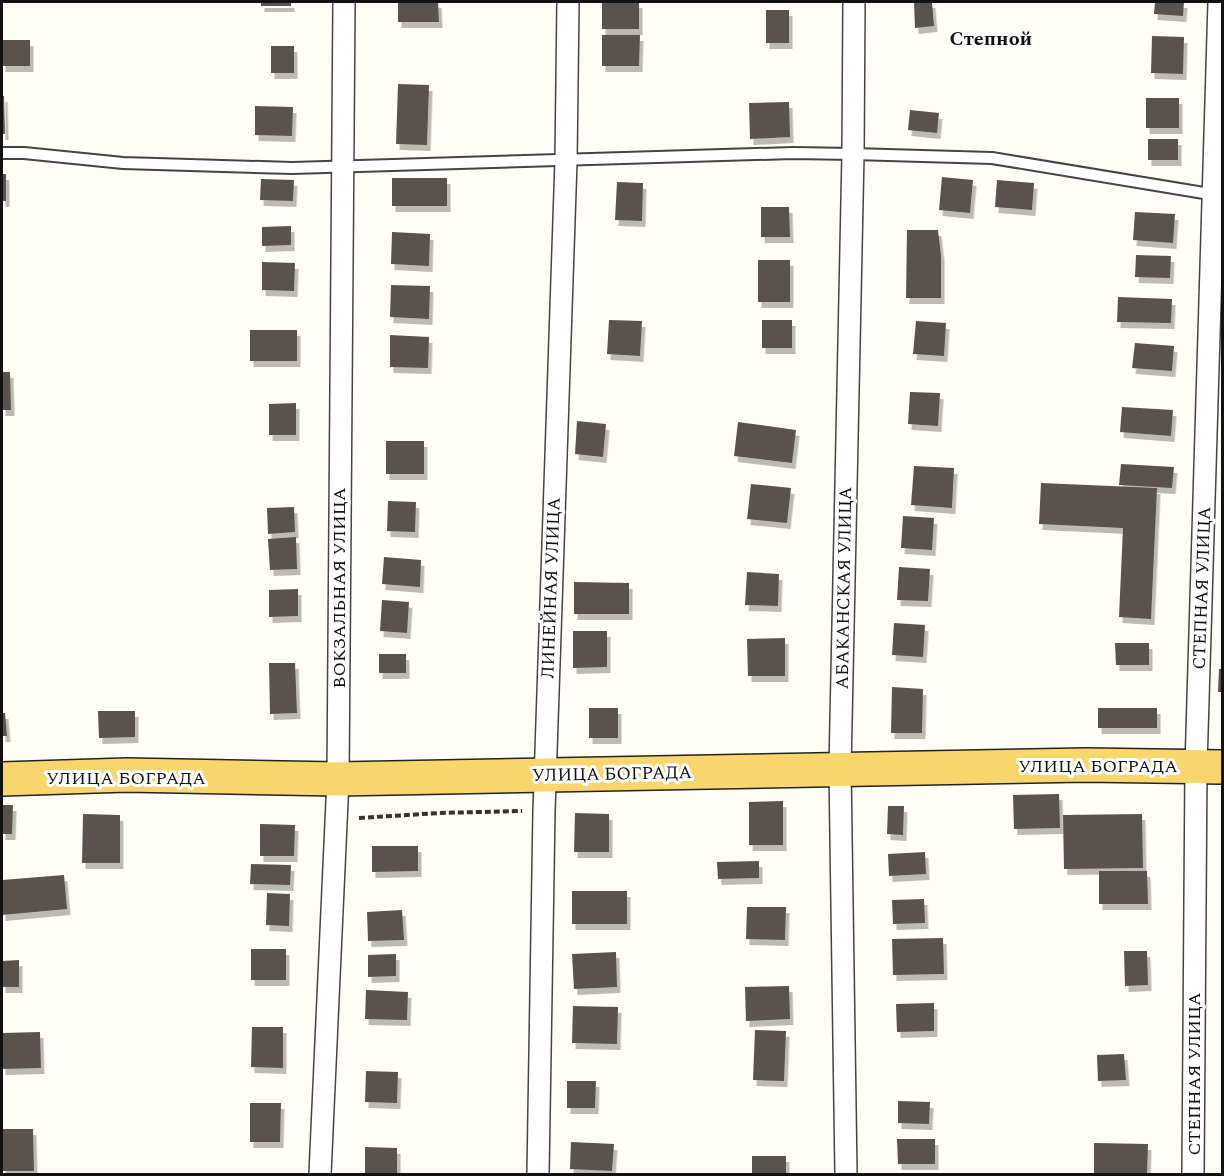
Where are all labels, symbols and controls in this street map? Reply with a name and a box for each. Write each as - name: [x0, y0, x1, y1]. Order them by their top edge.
- district label: Степной: [950, 24, 1033, 54]
- street label: АБАКАНСКАЯ УЛИЦА: [829, 486, 859, 690]
- street label: ВОКЗАЛЬНАЯ УЛИЦА: [326, 488, 353, 688]
- street label: ЛИНЕЙНАЯ УЛИЦА: [534, 497, 568, 679]
- street label: СТЕПНАЯ УЛИЦА: [1186, 506, 1218, 670]
- street label: УЛИЦА БОГРАДА: [1018, 753, 1178, 780]
- street label: УЛИЦА БОГРАДА: [532, 759, 692, 789]
- street label: УЛИЦА БОГРАДА: [46, 765, 206, 792]
- street label: СТЕПНАЯ УЛИЦА: [1181, 992, 1208, 1156]

